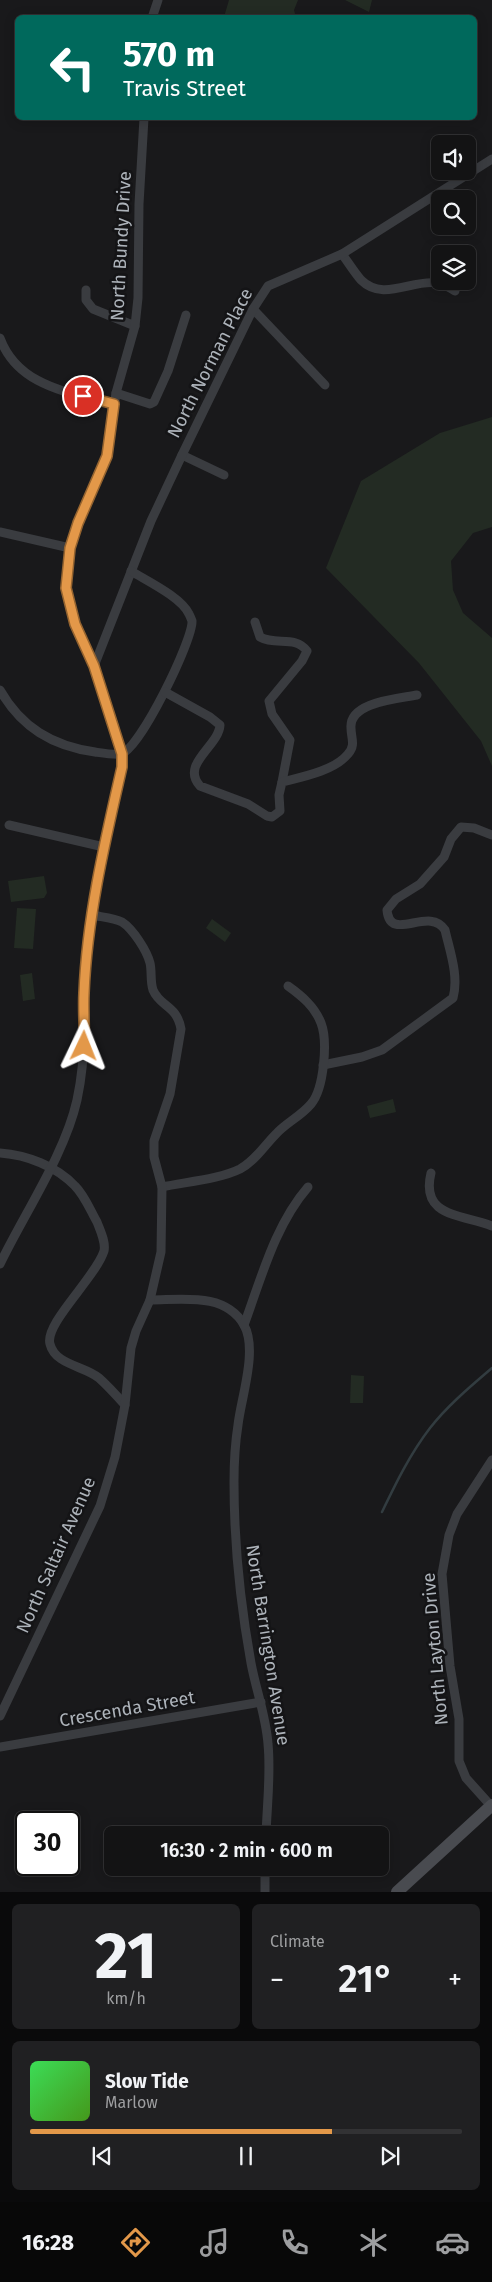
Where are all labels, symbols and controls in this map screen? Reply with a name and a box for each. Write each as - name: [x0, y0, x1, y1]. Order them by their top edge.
- text: 570 m: [123, 33, 215, 75]
- icon: left: [40, 35, 105, 100]
- text: Travis Street: [123, 75, 246, 102]
- map controls: [431, 135, 476, 290]
- button: sound: [431, 135, 476, 180]
- street label: North Bundy Drive: [106, 170, 136, 322]
- button: search: [431, 190, 476, 235]
- button: layers: [431, 245, 476, 290]
- street label: North Norman Place: [163, 284, 257, 442]
- pin: [62, 375, 104, 417]
- icon: arrive: [69, 382, 97, 410]
- position arrow: [57, 1019, 109, 1071]
- street label: North Saltair Avenue: [12, 1473, 100, 1637]
- street label: North Barrington Avenue: [241, 1543, 295, 1747]
- street label: North Layton Drive: [417, 1572, 453, 1726]
- street label: Crescenda Street: [58, 1686, 197, 1732]
- speed limit sign: 30: [15, 1811, 80, 1876]
- text: 16:30 · 2 min · 600 m: [160, 1839, 333, 1862]
- text: 21: [95, 1917, 157, 1995]
- text: Climate: [270, 1932, 325, 1951]
- text: 21°: [338, 1956, 394, 2002]
- text: −: [270, 1963, 284, 1996]
- text: +: [448, 1963, 462, 1996]
- text: km/h: [106, 1989, 146, 2008]
- text: Slow Tide: [105, 2070, 189, 2093]
- text: Marlow: [105, 2093, 158, 2112]
- icon: previous: [88, 2142, 116, 2170]
- icon: pause: [232, 2142, 260, 2170]
- icon: next: [376, 2142, 404, 2170]
- icon: directions: [118, 2225, 153, 2260]
- icon: music: [197, 2225, 232, 2260]
- icon: phone: [277, 2225, 312, 2260]
- icon: climate: [356, 2225, 391, 2260]
- icon: car: [435, 2225, 470, 2260]
- text: 16:28: [22, 2229, 74, 2256]

